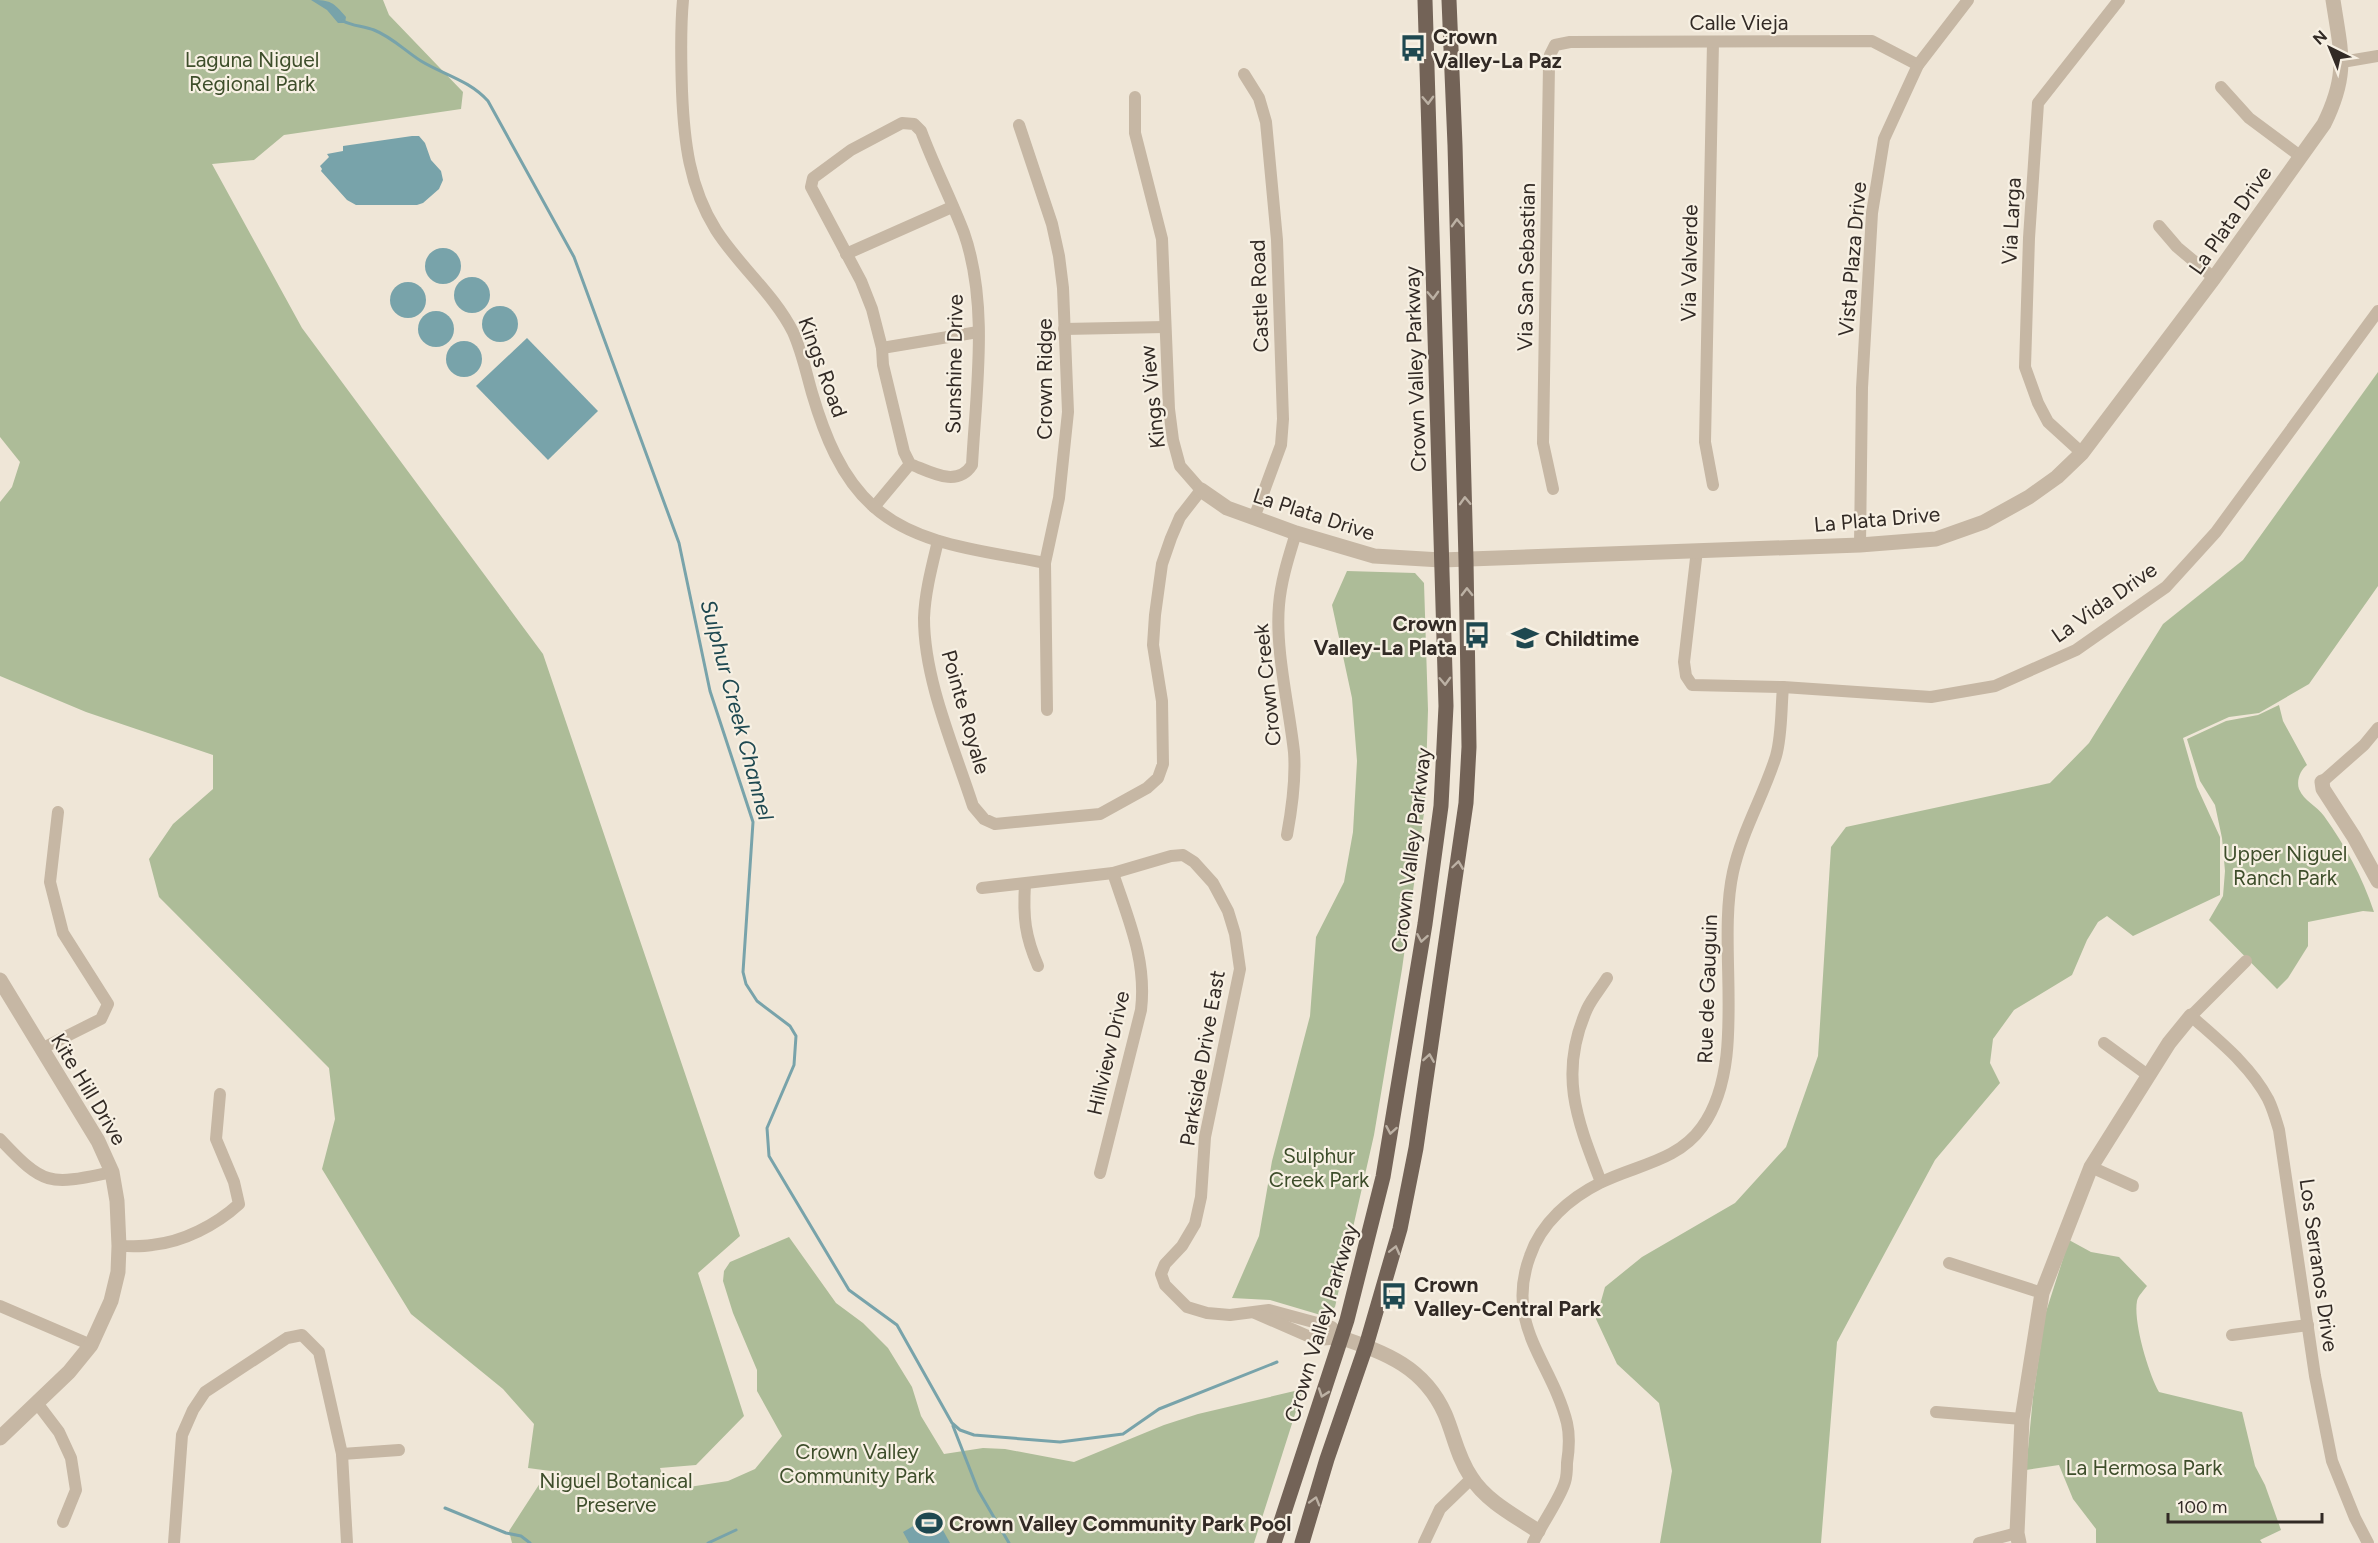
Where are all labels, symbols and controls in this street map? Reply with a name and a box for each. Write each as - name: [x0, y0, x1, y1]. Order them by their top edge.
- street label: Calle Vieja: [1690, 10, 1789, 35]
- north arrow: [2300, 18, 2360, 78]
- place label: Crown Valley-La Paz: [1433, 24, 1562, 73]
- text: N: [2309, 26, 2331, 49]
- bus stop icon: Crown Valley-La Paz: [1398, 33, 1428, 63]
- park label: Laguna Niguel Regional Park: [185, 47, 319, 96]
- one-way arrow: [1422, 96, 1434, 105]
- street label: La Plata Drive: [2183, 161, 2277, 279]
- street label: Via Larga: [1996, 177, 2026, 265]
- street label: Vista Plaza Drive: [1833, 181, 1871, 337]
- street label: Via San Sebastian: [1512, 183, 1540, 351]
- street label: Via Valverde: [1675, 204, 1703, 322]
- one-way arrow: [1451, 218, 1464, 227]
- street label: Castle Road: [1245, 239, 1273, 353]
- street label: Crown Valley Parkway: [1399, 265, 1431, 473]
- one-way arrow: [1427, 291, 1440, 300]
- street label: Sunshine Drive: [940, 294, 968, 434]
- street label: Kings Road: [793, 313, 853, 421]
- street label: Crown Ridge: [1032, 318, 1057, 440]
- street label: Kings View: [1134, 344, 1170, 450]
- street label: La Plata Drive: [1250, 483, 1378, 545]
- one-way arrow: [1458, 497, 1471, 506]
- street label: La Plata Drive: [1813, 501, 1941, 537]
- street label: La Vida Drive: [2046, 556, 2162, 648]
- one-way arrow: [1461, 588, 1473, 597]
- water label: Sulphur Creek Channel: [695, 597, 779, 823]
- place label: Crown Valley-La Plata: [1313, 611, 1457, 660]
- bus stop icon: Crown Valley-La Plata: [1462, 620, 1492, 650]
- street label: Crown Creek: [1248, 622, 1286, 747]
- school or university icon: Childtime: [1510, 623, 1540, 653]
- place label: Childtime: [1545, 626, 1640, 651]
- street label: Pointe Royale: [936, 647, 996, 777]
- one-way arrow: [1439, 677, 1451, 686]
- street label: Crown Valley Parkway: [1386, 746, 1436, 954]
- park label: Upper Niguel Ranch Park: [2223, 841, 2347, 890]
- one-way arrow: [1452, 861, 1464, 870]
- street label: Rue de Gauguin: [1692, 914, 1722, 1064]
- one-way arrow: [1417, 933, 1429, 943]
- street label: Parkside Drive East: [1174, 968, 1230, 1148]
- street label: Hillview Drive: [1082, 988, 1134, 1118]
- street label: Kite Hill Drive: [46, 1029, 132, 1149]
- one-way arrow: [1423, 1053, 1435, 1063]
- one-way arrow: [1386, 1126, 1398, 1135]
- park label: Sulphur Creek Park: [1269, 1143, 1370, 1192]
- street label: Los Serranos Drive: [2294, 1177, 2344, 1353]
- street label: Crown Valley Parkway: [1279, 1221, 1363, 1425]
- one-way arrow: [1388, 1245, 1401, 1255]
- place label: Crown Valley-Central Park: [1414, 1272, 1602, 1321]
- bus stop icon: Crown Valley-Central Park: [1379, 1281, 1409, 1311]
- one-way arrow: [1318, 1387, 1331, 1398]
- park label: Crown Valley Community Park: [779, 1439, 936, 1488]
- park label: La Hermosa Park: [2066, 1455, 2223, 1480]
- park label: Niguel Botanical Preserve: [539, 1468, 693, 1517]
- scale bar: [2168, 1486, 2322, 1524]
- one-way arrow: [1308, 1496, 1320, 1507]
- text: 100 m: [2177, 1496, 2227, 1518]
- sports icon: Crown Valley Community Park Pool: [914, 1508, 944, 1538]
- place label: Crown Valley Community Park Pool: [949, 1511, 1291, 1536]

